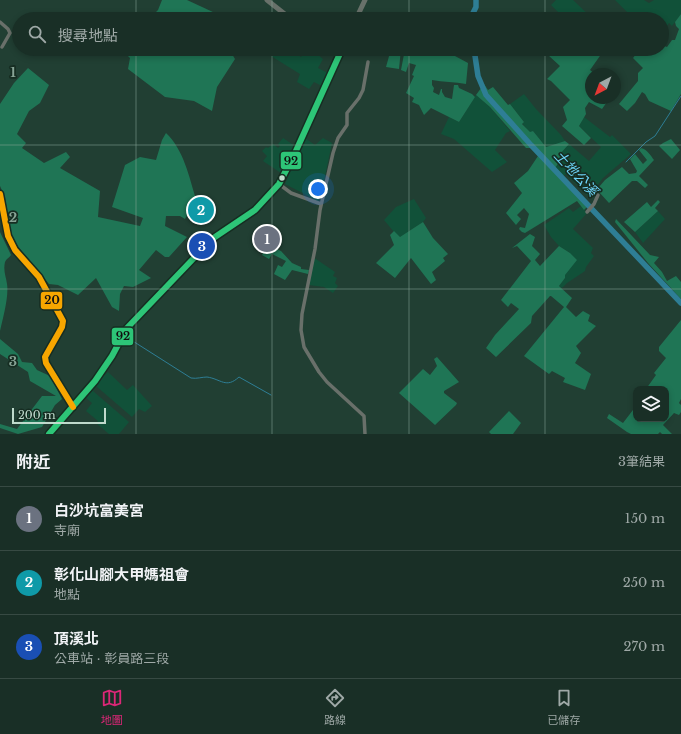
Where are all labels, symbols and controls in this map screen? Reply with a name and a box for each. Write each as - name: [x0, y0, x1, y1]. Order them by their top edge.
- search box: [12, 12, 669, 56]
- icon: search: [26, 23, 48, 45]
- text: 搜尋地點: [58, 26, 118, 45]
- text: 1: [10, 64, 16, 81]
- north arrow: [585, 68, 621, 104]
- water label: 土地公溪: [550, 146, 603, 201]
- line badge: 92: [280, 151, 302, 170]
- text: 92: [284, 154, 298, 168]
- unlabelled marker: [277, 173, 287, 183]
- your location: [308, 179, 328, 199]
- pin: 2: [188, 195, 214, 225]
- text: 2: [9, 209, 17, 226]
- pin: 1: [254, 224, 280, 254]
- pin: 3: [189, 231, 215, 261]
- line badge: 20: [40, 291, 63, 310]
- text: 20: [44, 293, 60, 307]
- line badge: 92: [111, 327, 134, 346]
- text: 92: [116, 329, 130, 343]
- text: 3: [9, 353, 17, 370]
- map controls: [633, 386, 669, 422]
- button: layers: [633, 386, 669, 422]
- scale bar: [12, 406, 106, 425]
- text: 200 m: [18, 408, 55, 422]
- text: 附近: [16, 452, 50, 473]
- text: 3筆結果: [618, 453, 665, 470]
- text: 白沙坑富美宮: [54, 501, 144, 520]
- text: 1: [26, 510, 32, 527]
- text: 150 m: [625, 510, 665, 527]
- text: 寺廟: [54, 522, 80, 539]
- text: 彰化山腳大甲媽祖會: [54, 565, 189, 584]
- text: 2: [25, 574, 33, 591]
- text: 250 m: [623, 574, 665, 591]
- text: 地點: [54, 586, 80, 603]
- text: 頂溪北: [54, 629, 99, 648]
- text: 3: [25, 638, 33, 655]
- text: 270 m: [624, 638, 665, 655]
- text: 公車站 · 彰員路三段: [54, 650, 169, 667]
- tab: 地圖: [101, 687, 123, 727]
- tab: 路線: [324, 687, 346, 727]
- tab: 已儲存: [547, 687, 580, 727]

